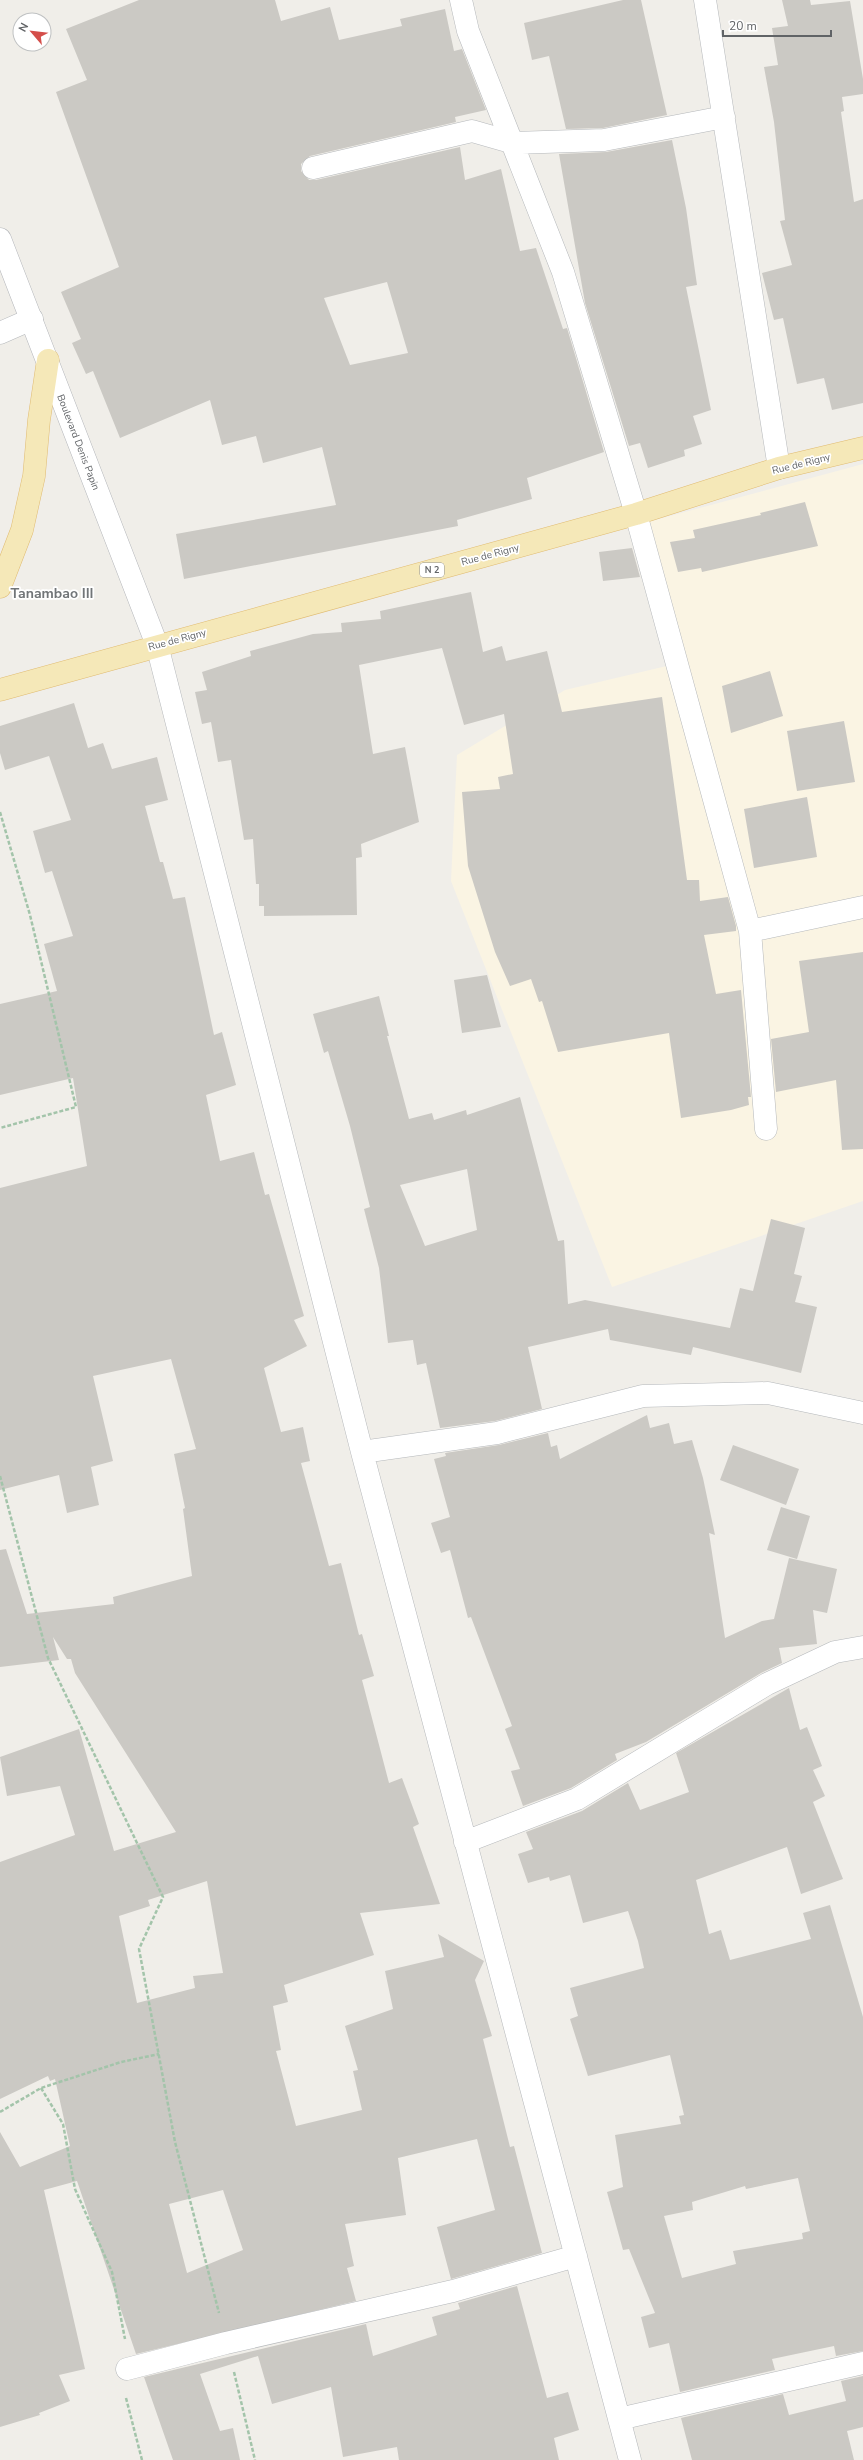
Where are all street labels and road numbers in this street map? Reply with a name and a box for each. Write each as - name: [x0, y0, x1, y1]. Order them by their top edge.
- street label: Boulevard Denis Papin: [53, 392, 103, 492]
- street label: Rue de Rigny: [771, 450, 833, 478]
- street label: Rue de Rigny: [460, 540, 522, 569]
- road number: N 2: [420, 563, 444, 577]
- street label: Rue de Rigny: [147, 625, 209, 654]

